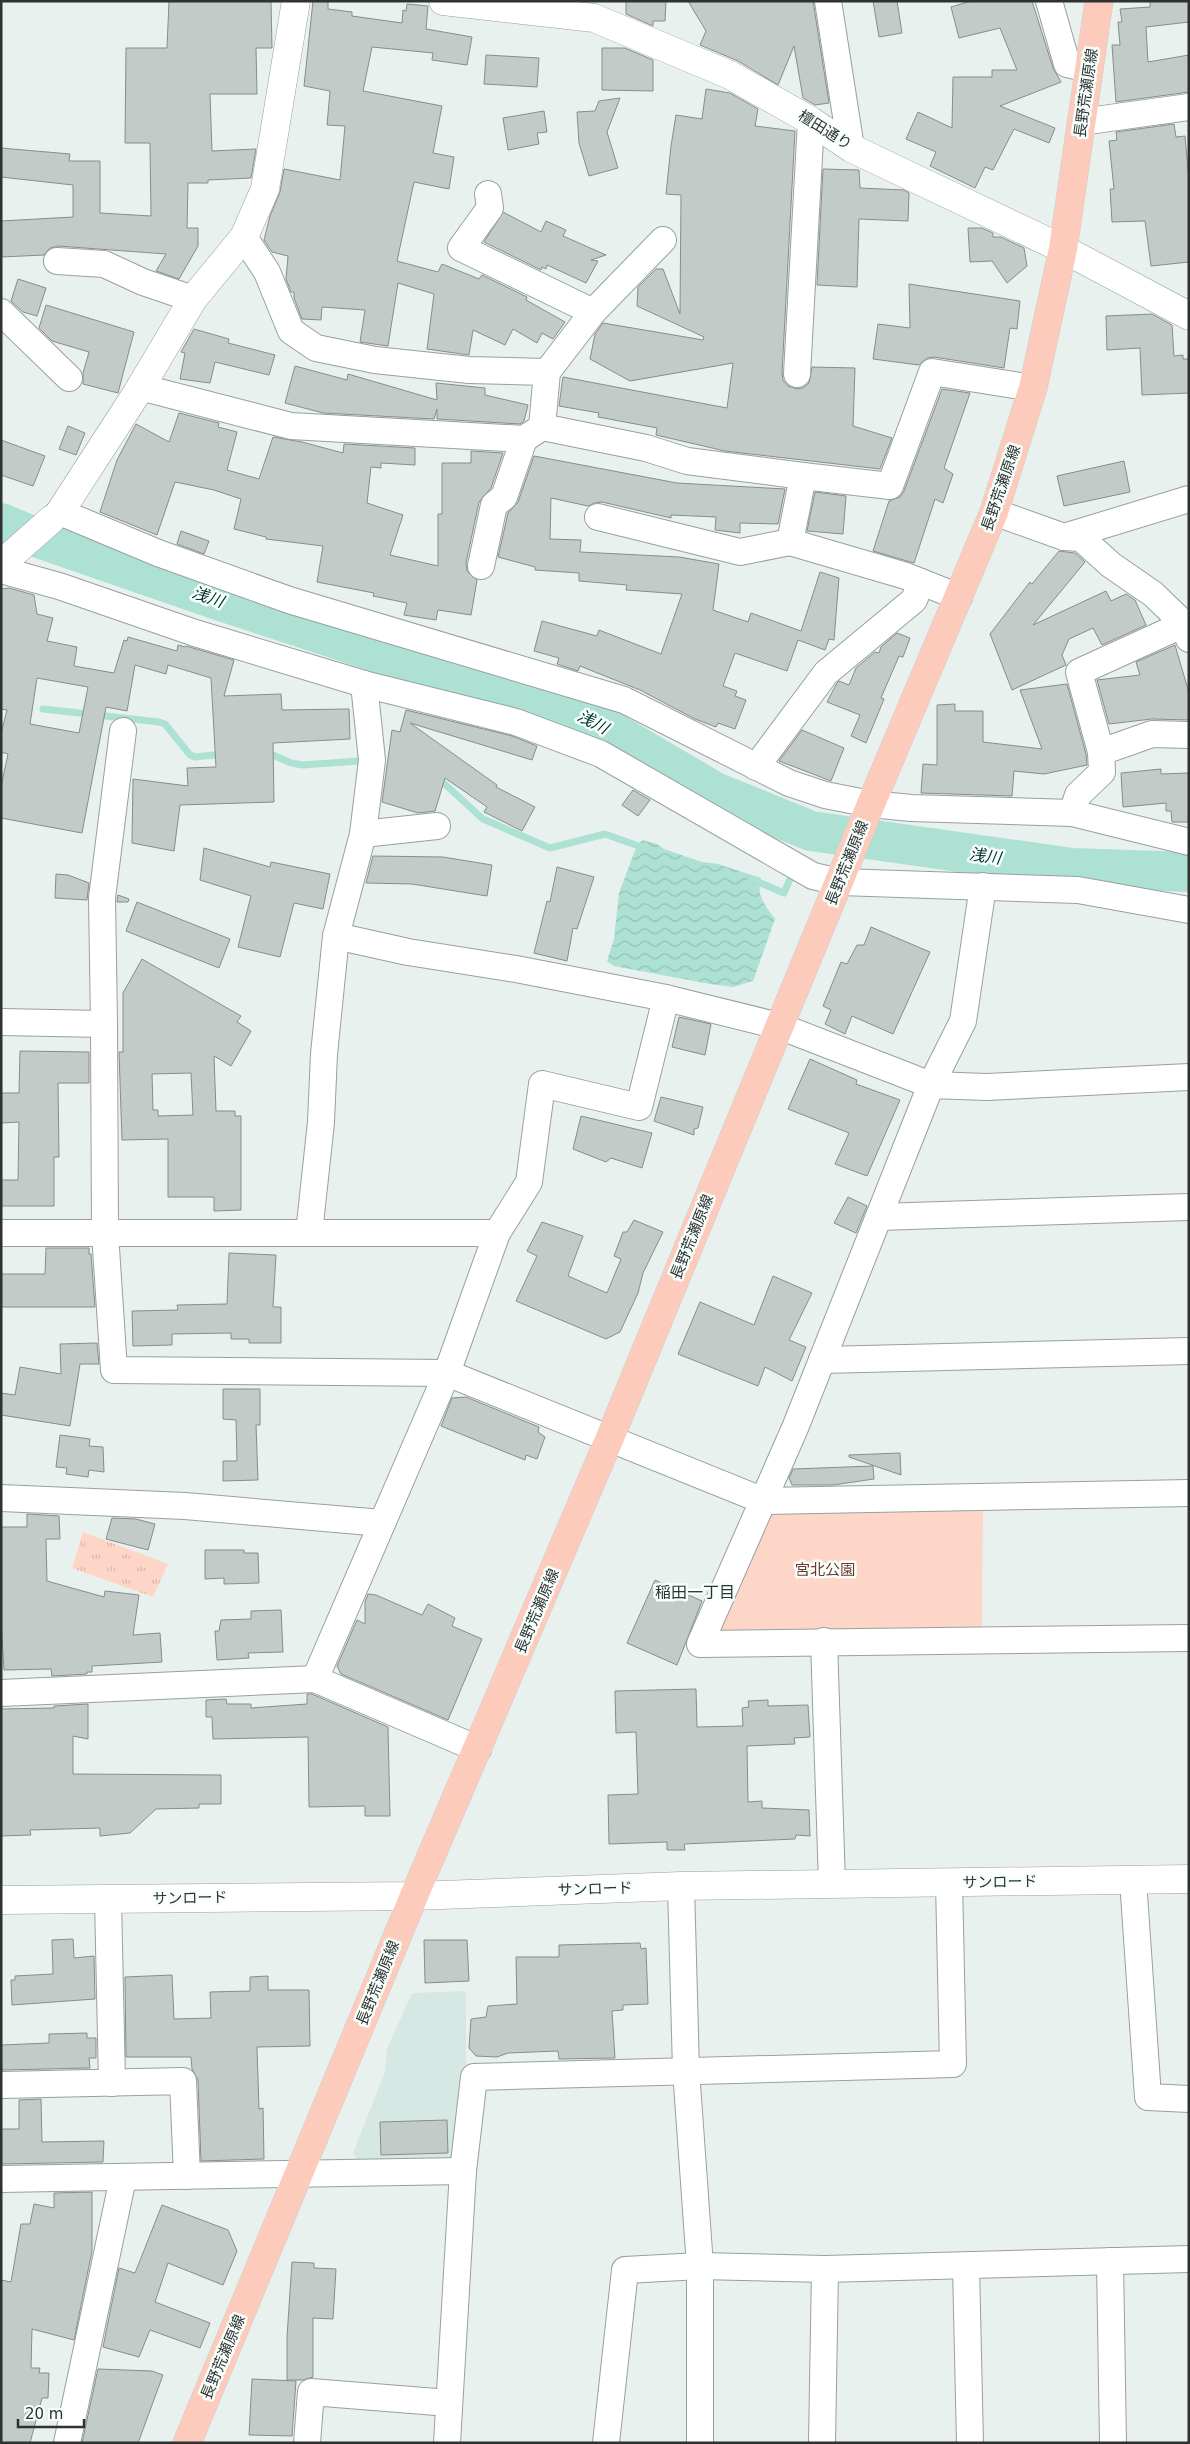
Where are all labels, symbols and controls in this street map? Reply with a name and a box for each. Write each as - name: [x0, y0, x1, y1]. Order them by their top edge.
- street label: 長野荒瀬原線: [1071, 47, 1101, 139]
- street label: 檀田通り: [795, 106, 855, 154]
- street label: 長野荒瀬原線: [978, 443, 1024, 533]
- water label: 浅川: [190, 583, 228, 612]
- water label: 浅川: [574, 706, 613, 739]
- street label: 長野荒瀬原線: [822, 818, 872, 908]
- water label: 浅川: [968, 844, 1004, 868]
- street label: 長野荒瀬原線: [667, 1192, 717, 1282]
- park label: 宮北公園: [795, 1561, 855, 1579]
- street label: 長野荒瀬原線: [511, 1566, 563, 1656]
- district label: 稲田一丁目: [655, 1583, 735, 1602]
- street label: サンロード: [962, 1872, 1038, 1892]
- street label: サンロード: [557, 1879, 633, 1899]
- street label: サンロード: [152, 1888, 228, 1908]
- street label: 長野荒瀬原線: [353, 1938, 403, 2028]
- street label: 長野荒瀬原線: [197, 2312, 249, 2402]
- scale bar: [18, 2396, 84, 2428]
- text: 20 m: [25, 2405, 63, 2423]

